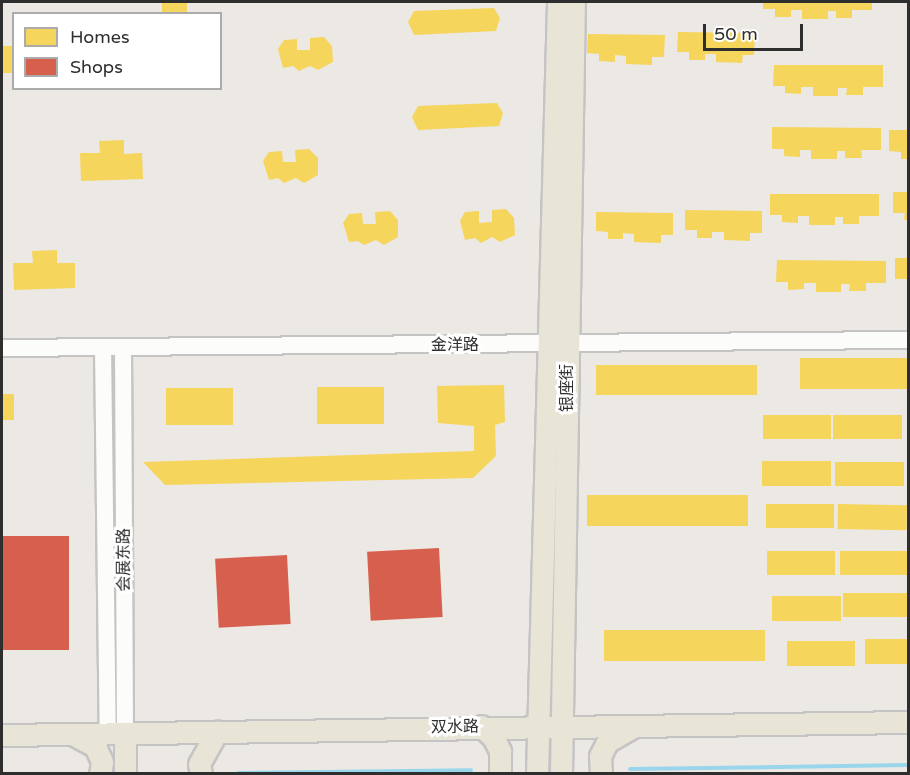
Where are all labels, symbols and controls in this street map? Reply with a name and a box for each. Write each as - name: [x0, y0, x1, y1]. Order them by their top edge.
- legend: [12, 12, 222, 90]
- scale bar: [706, 12, 806, 50]
- text: 50 m: [714, 23, 758, 45]
- text: Homes: [70, 26, 130, 48]
- text: Shops: [70, 56, 123, 78]
- street label: 金洋路: [431, 335, 479, 355]
- street label: 银座街: [557, 364, 577, 412]
- street label: 会展东路: [114, 528, 134, 592]
- street label: 双水路: [431, 717, 479, 737]

